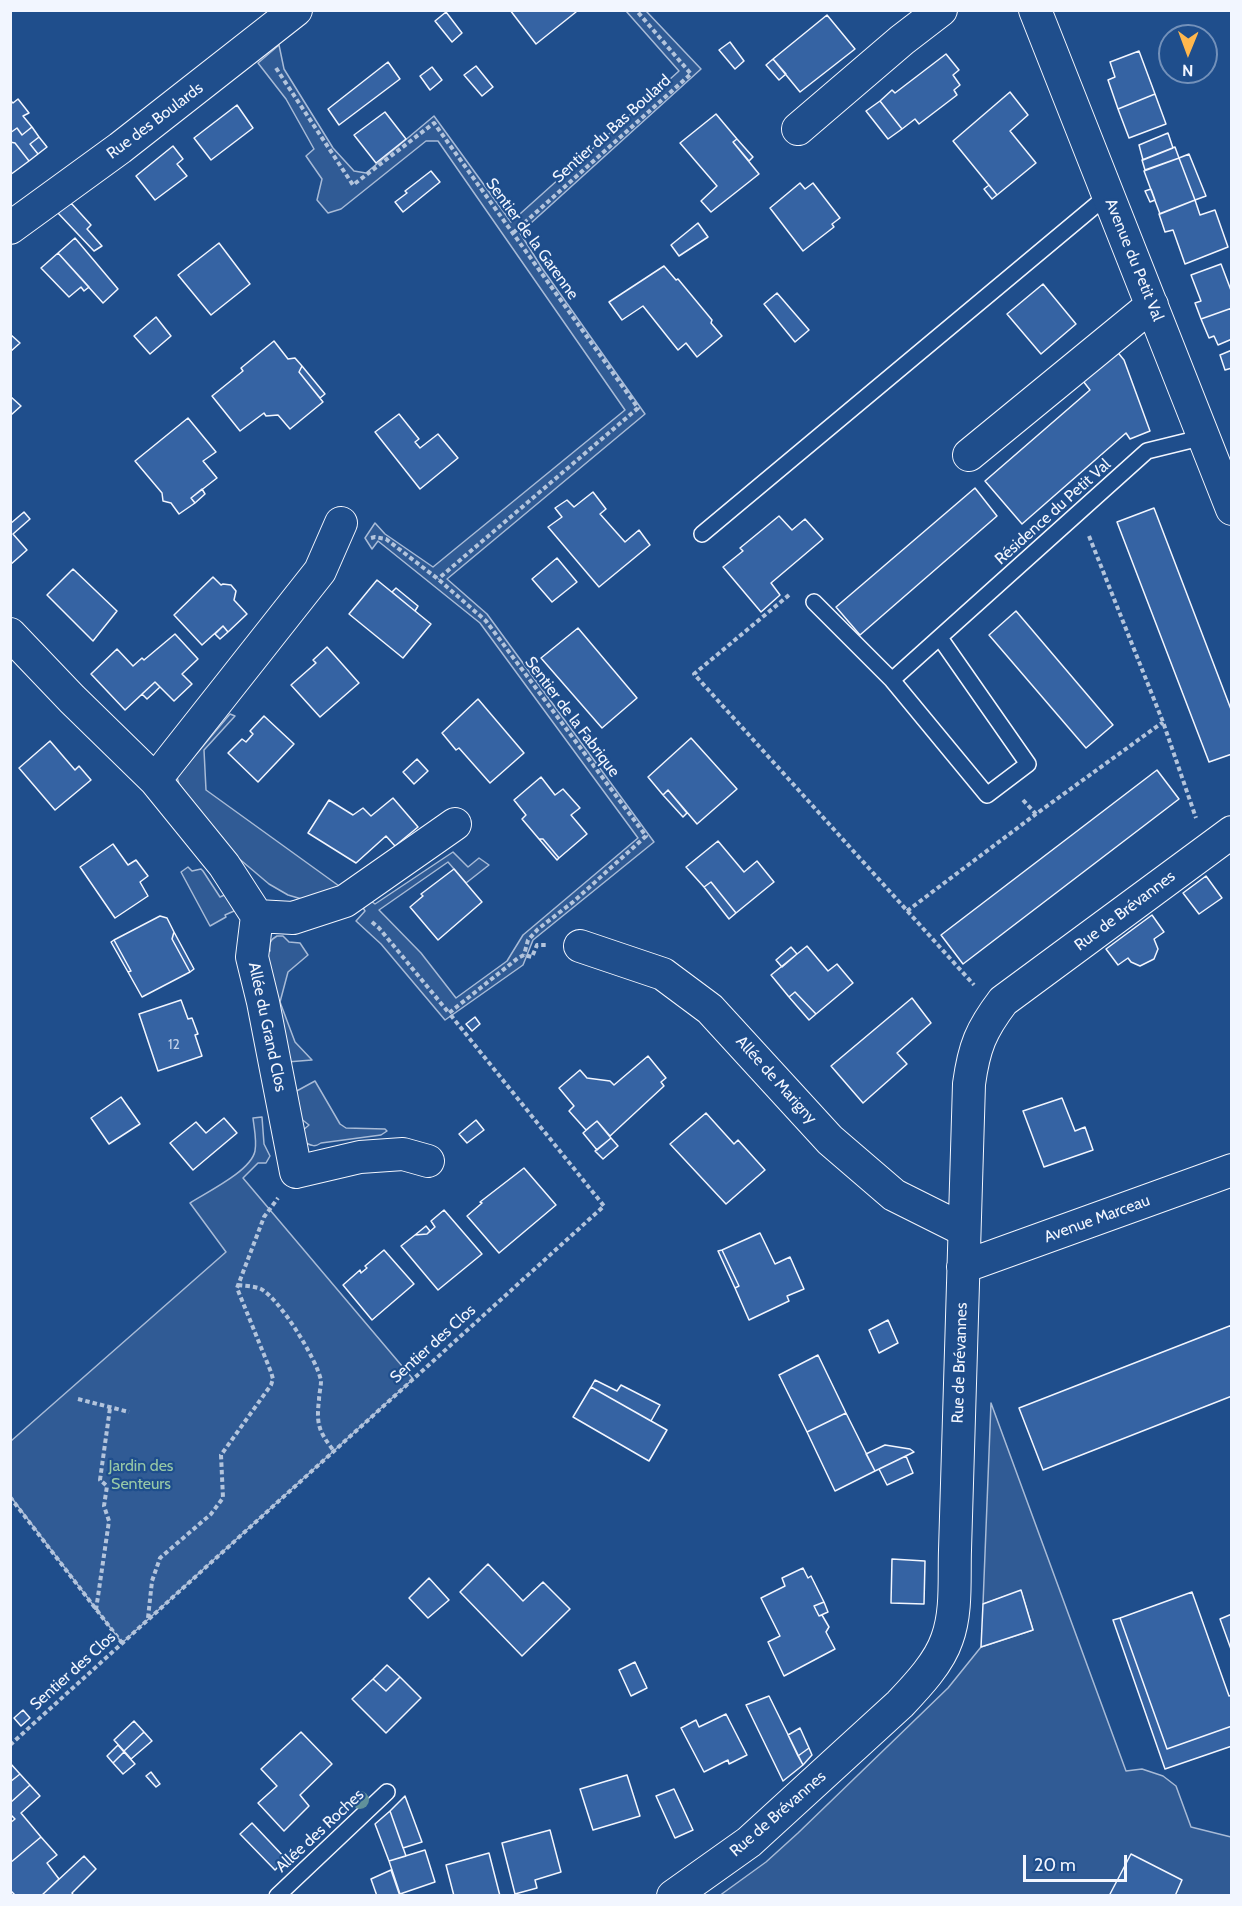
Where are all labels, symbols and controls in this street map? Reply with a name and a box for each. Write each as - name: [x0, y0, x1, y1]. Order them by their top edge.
- north arrow: [1158, 24, 1218, 84]
- text: N: [1182, 61, 1194, 80]
- street label: Sentier du Bas Boulard: [549, 71, 675, 187]
- street label: Rue des Boulards: [103, 79, 207, 163]
- street label: Sentier de la Garenne: [482, 175, 582, 303]
- street label: Avenue du Petit Val: [1101, 196, 1167, 324]
- street label: Résidence du Petit Val: [991, 455, 1115, 569]
- street label: Sentier de la Fabrique: [521, 653, 623, 781]
- street label: Rue de Brévannes: [1071, 867, 1179, 955]
- street label: Allée du Grand Clos: [244, 961, 290, 1093]
- street label: Allée de Marigny: [732, 1032, 820, 1128]
- house number: 12: [168, 1037, 180, 1053]
- street label: Avenue Marceau: [1041, 1191, 1153, 1247]
- street label: Sentier des Clos: [386, 1301, 480, 1387]
- street label: Rue de Brévannes: [948, 1302, 972, 1424]
- park label: Jardin des Senteurs: [109, 1456, 173, 1494]
- street label: Sentier des Clos: [26, 1628, 120, 1714]
- street label: Rue de Brévannes: [726, 1767, 830, 1861]
- street label: Allée des Roches: [272, 1785, 368, 1877]
- scale bar: [1026, 1843, 1130, 1881]
- text: 20 m: [1034, 1854, 1076, 1876]

